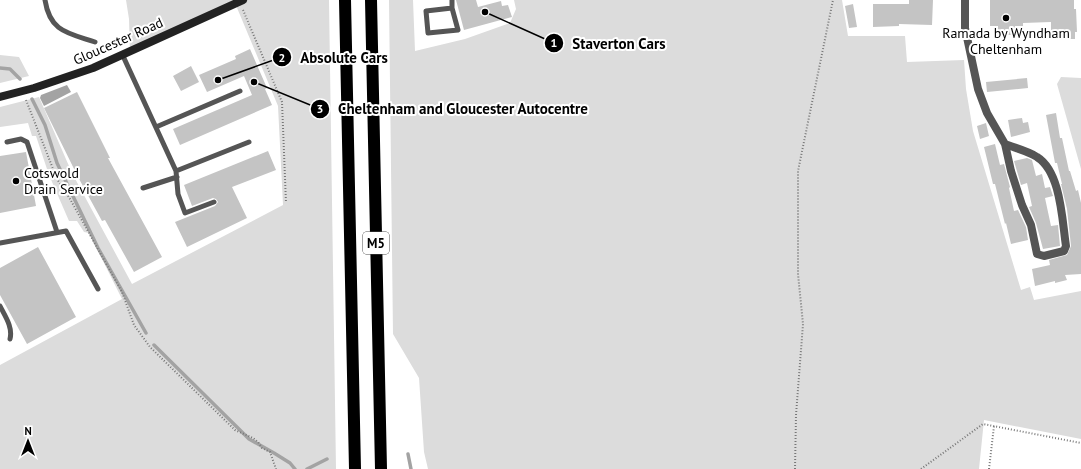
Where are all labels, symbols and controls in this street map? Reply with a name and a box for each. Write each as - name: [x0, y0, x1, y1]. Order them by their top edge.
- street label: Gloucester Road: [70, 13, 166, 69]
- marker: Ramada by Wyndham Cheltenham: [1001, 13, 1011, 23]
- place label: Ramada by Wyndham Cheltenham: [942, 24, 1070, 58]
- callout: Staverton Cars: [544, 30, 674, 57]
- text: Staverton Cars: [572, 34, 666, 53]
- text: 1: [551, 35, 557, 50]
- callout: Absolute Cars: [272, 44, 396, 71]
- text: Absolute Cars: [300, 48, 388, 67]
- text: 2: [279, 50, 285, 65]
- callout: Cheltenham and Gloucester Autocentre: [310, 95, 597, 122]
- text: Cheltenham and Gloucester Autocentre: [338, 99, 588, 118]
- text: 3: [317, 101, 323, 116]
- place label: Cotswold Drain Service: [24, 164, 103, 198]
- marker: Cotswold Drain Service: [11, 176, 21, 186]
- road number: M5: [363, 232, 389, 254]
- north arrow: [8, 421, 48, 461]
- text: N: [24, 424, 32, 438]

